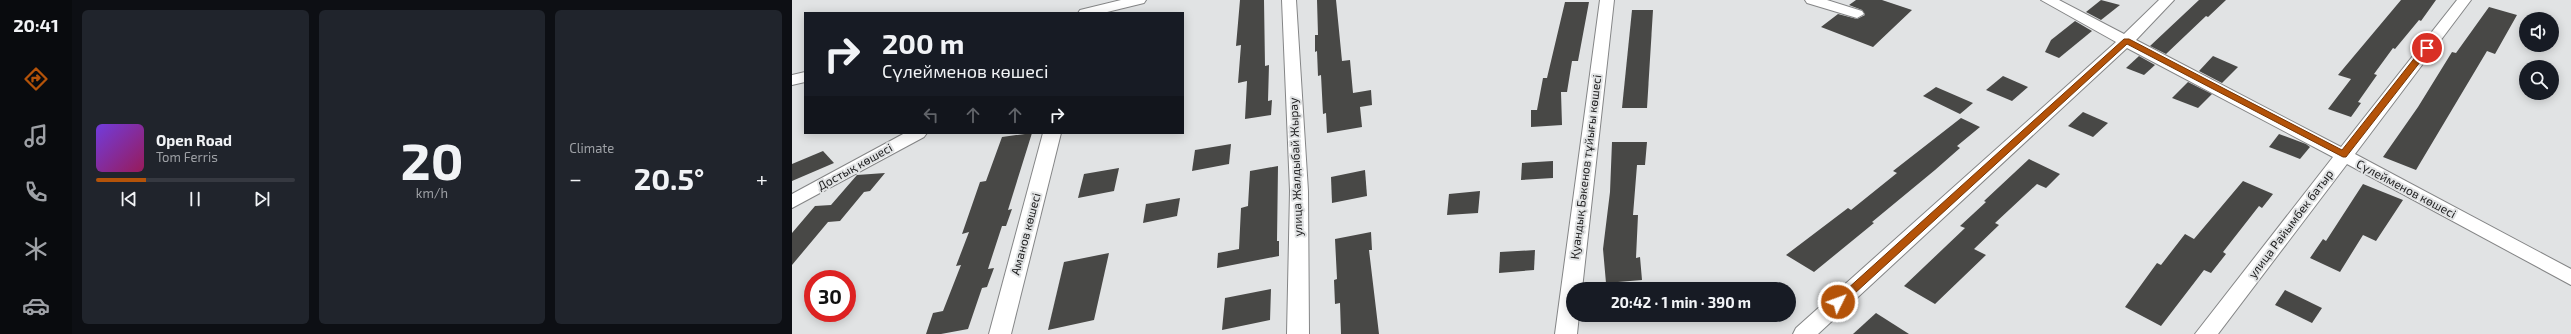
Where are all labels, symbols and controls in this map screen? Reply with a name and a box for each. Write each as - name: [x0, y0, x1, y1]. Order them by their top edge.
- map controls: [2519, 12, 2559, 100]
- button: sound: [2519, 12, 2559, 52]
- text: 20:41: [13, 14, 59, 36]
- text: 200 m: [882, 26, 964, 60]
- icon: right: [816, 28, 868, 80]
- pin: [2410, 31, 2444, 65]
- icon: arrive: [2416, 37, 2438, 59]
- text: Сүлейменов көшесі: [882, 60, 1048, 82]
- button: search: [2519, 60, 2559, 100]
- icon: directions: [22, 65, 50, 93]
- street label: Қуандық Бәкенов тұйығы көшесі: [1567, 74, 1604, 260]
- street label: улица Жалдыбай Жырау: [1286, 97, 1305, 237]
- icon: left: [920, 104, 942, 126]
- icon: ahead: [962, 104, 984, 126]
- icon: ahead: [1004, 104, 1026, 126]
- icon: right: [1046, 104, 1068, 126]
- icon: music: [22, 122, 50, 150]
- text: 20: [400, 128, 464, 190]
- text: Open Road: [156, 131, 232, 149]
- text: Climate: [569, 140, 614, 156]
- street label: Достық көшесі: [815, 140, 894, 192]
- text: Tom Ferris: [156, 149, 218, 165]
- street label: Сүлейменов көшесі: [2354, 156, 2459, 220]
- text: 20.5°: [634, 160, 704, 196]
- text: −: [569, 165, 582, 191]
- text: +: [756, 165, 768, 191]
- street label: улица Райымбек батыр: [2245, 166, 2336, 281]
- icon: phone: [22, 178, 50, 206]
- text: km/h: [416, 185, 448, 201]
- icon: previous: [118, 188, 140, 210]
- icon: pause: [184, 188, 206, 210]
- icon: next: [251, 188, 273, 210]
- street label: Аманов көшесі: [1007, 191, 1043, 276]
- icon: climate: [22, 235, 50, 263]
- speed limit sign: 30: [804, 270, 856, 322]
- position arrow: [1817, 281, 1859, 323]
- icon: car: [22, 292, 50, 320]
- text: 20:42 · 1 min · 390 m: [1611, 293, 1751, 311]

